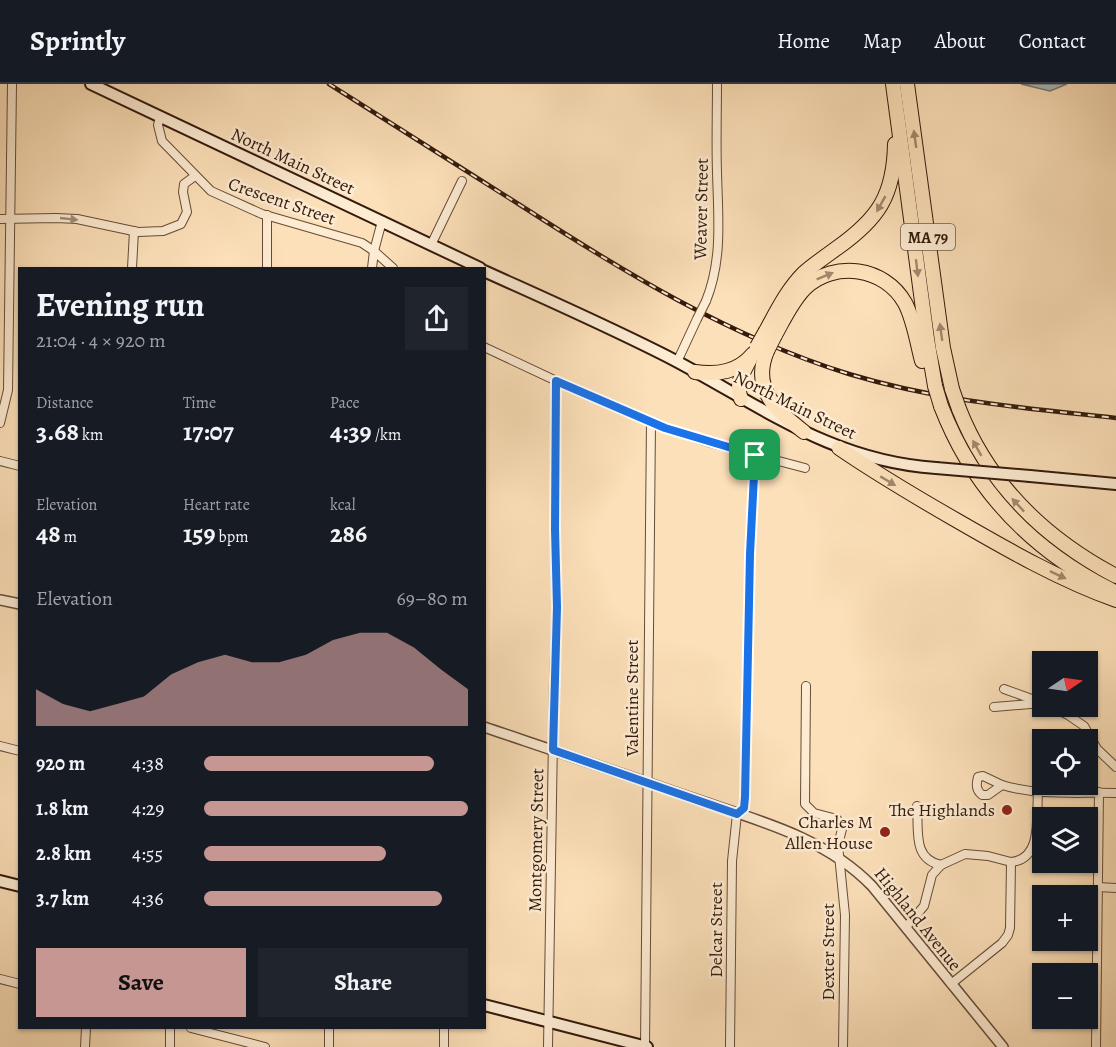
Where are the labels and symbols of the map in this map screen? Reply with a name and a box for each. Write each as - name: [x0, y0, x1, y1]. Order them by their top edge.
- street label: North Main Street: [227, 122, 359, 200]
- one-way arrow: [911, 129, 920, 148]
- street label: Weaver Street: [688, 158, 714, 261]
- street label: Crescent Street: [225, 171, 339, 231]
- one-way arrow: [876, 196, 886, 213]
- one-way arrow: [60, 214, 79, 224]
- road number: MA 79: [901, 224, 955, 250]
- one-way arrow: [913, 259, 922, 278]
- one-way arrow: [816, 271, 834, 280]
- one-way arrow: [936, 322, 945, 341]
- street label: North Main Street: [730, 365, 860, 445]
- pin: [729, 429, 780, 480]
- one-way arrow: [972, 439, 982, 456]
- one-way arrow: [880, 475, 896, 486]
- one-way arrow: [1012, 498, 1026, 512]
- one-way arrow: [1049, 571, 1066, 580]
- street label: Valentine Street: [620, 639, 644, 758]
- north arrow: [1032, 651, 1098, 717]
- street label: Montgomery Street: [523, 768, 549, 912]
- place label: The Highlands: [889, 798, 995, 822]
- marker: The Highlands: [1000, 803, 1014, 817]
- place label: Charles M Allen House: [784, 810, 873, 855]
- marker: Charles M Allen House: [878, 825, 892, 839]
- street label: Highland Avenue: [869, 862, 967, 976]
- street label: Delcar Street: [704, 882, 728, 978]
- street label: Dexter Street: [816, 903, 840, 1001]

